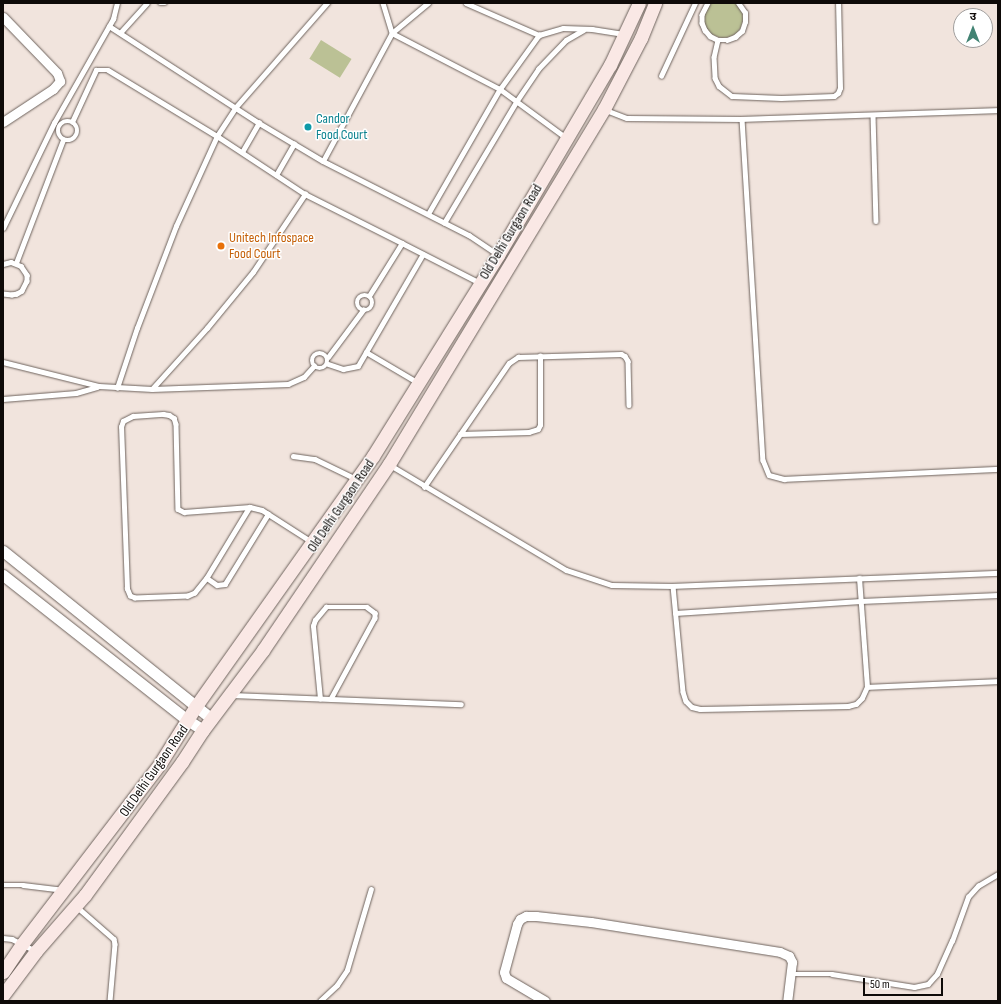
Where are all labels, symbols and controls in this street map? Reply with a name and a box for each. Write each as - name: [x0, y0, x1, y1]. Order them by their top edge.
- north arrow: [953, 8, 993, 48]
- text: उ: [970, 10, 976, 23]
- place label: Candor Food Court: [316, 111, 368, 144]
- marker: Candor Food Court: [303, 122, 313, 132]
- street label: Old Delhi Gurgaon Road: [476, 181, 546, 283]
- place label: Unitech Infospace Food Court: [229, 230, 314, 262]
- marker: Unitech Infospace Food Court: [216, 241, 226, 251]
- street label: Old Delhi Gurgaon Road: [304, 456, 378, 556]
- street label: Old Delhi Gurgaon Road: [116, 722, 192, 820]
- scale bar: [865, 970, 945, 996]
- text: 50 m: [870, 977, 890, 992]

